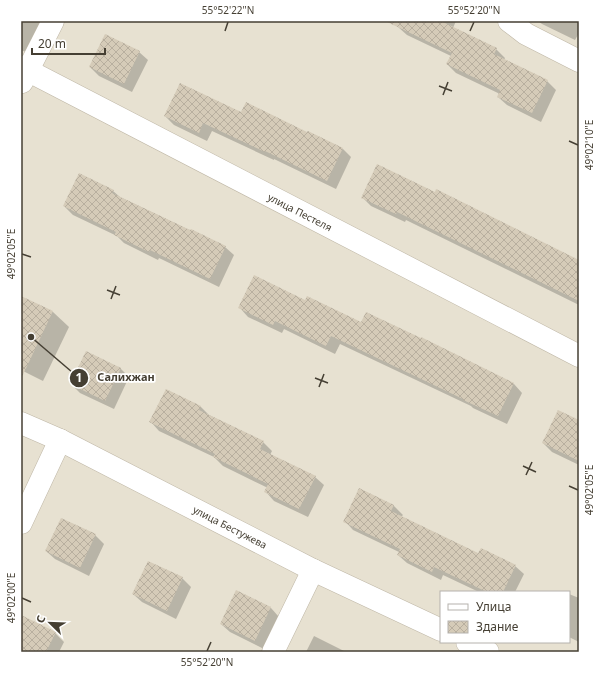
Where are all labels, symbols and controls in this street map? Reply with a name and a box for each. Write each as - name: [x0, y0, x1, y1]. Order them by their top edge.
- text: 55°52'22"N: [202, 3, 254, 17]
- text: 55°52'20"N: [448, 3, 500, 17]
- scale bar: [32, 30, 105, 56]
- text: 20 m: [38, 35, 66, 52]
- text: 49°02'10"E: [582, 120, 596, 170]
- street label: улица Пестеля: [265, 190, 335, 234]
- text: 49°02'05"E: [4, 229, 18, 279]
- callout: Салихжан: [69, 366, 162, 389]
- text: 1: [76, 369, 82, 386]
- text: Салихжан: [97, 369, 155, 384]
- text: 49°02'05"E: [582, 465, 596, 515]
- street label: улица Бестужева: [191, 502, 269, 552]
- text: 49°02'00"E: [4, 573, 18, 623]
- legend: [440, 591, 570, 643]
- text: Улица: [476, 598, 511, 615]
- north arrow: [30, 603, 70, 643]
- text: С: [32, 613, 49, 625]
- text: Здание: [476, 618, 519, 635]
- text: 55°52'20"N: [181, 655, 233, 669]

